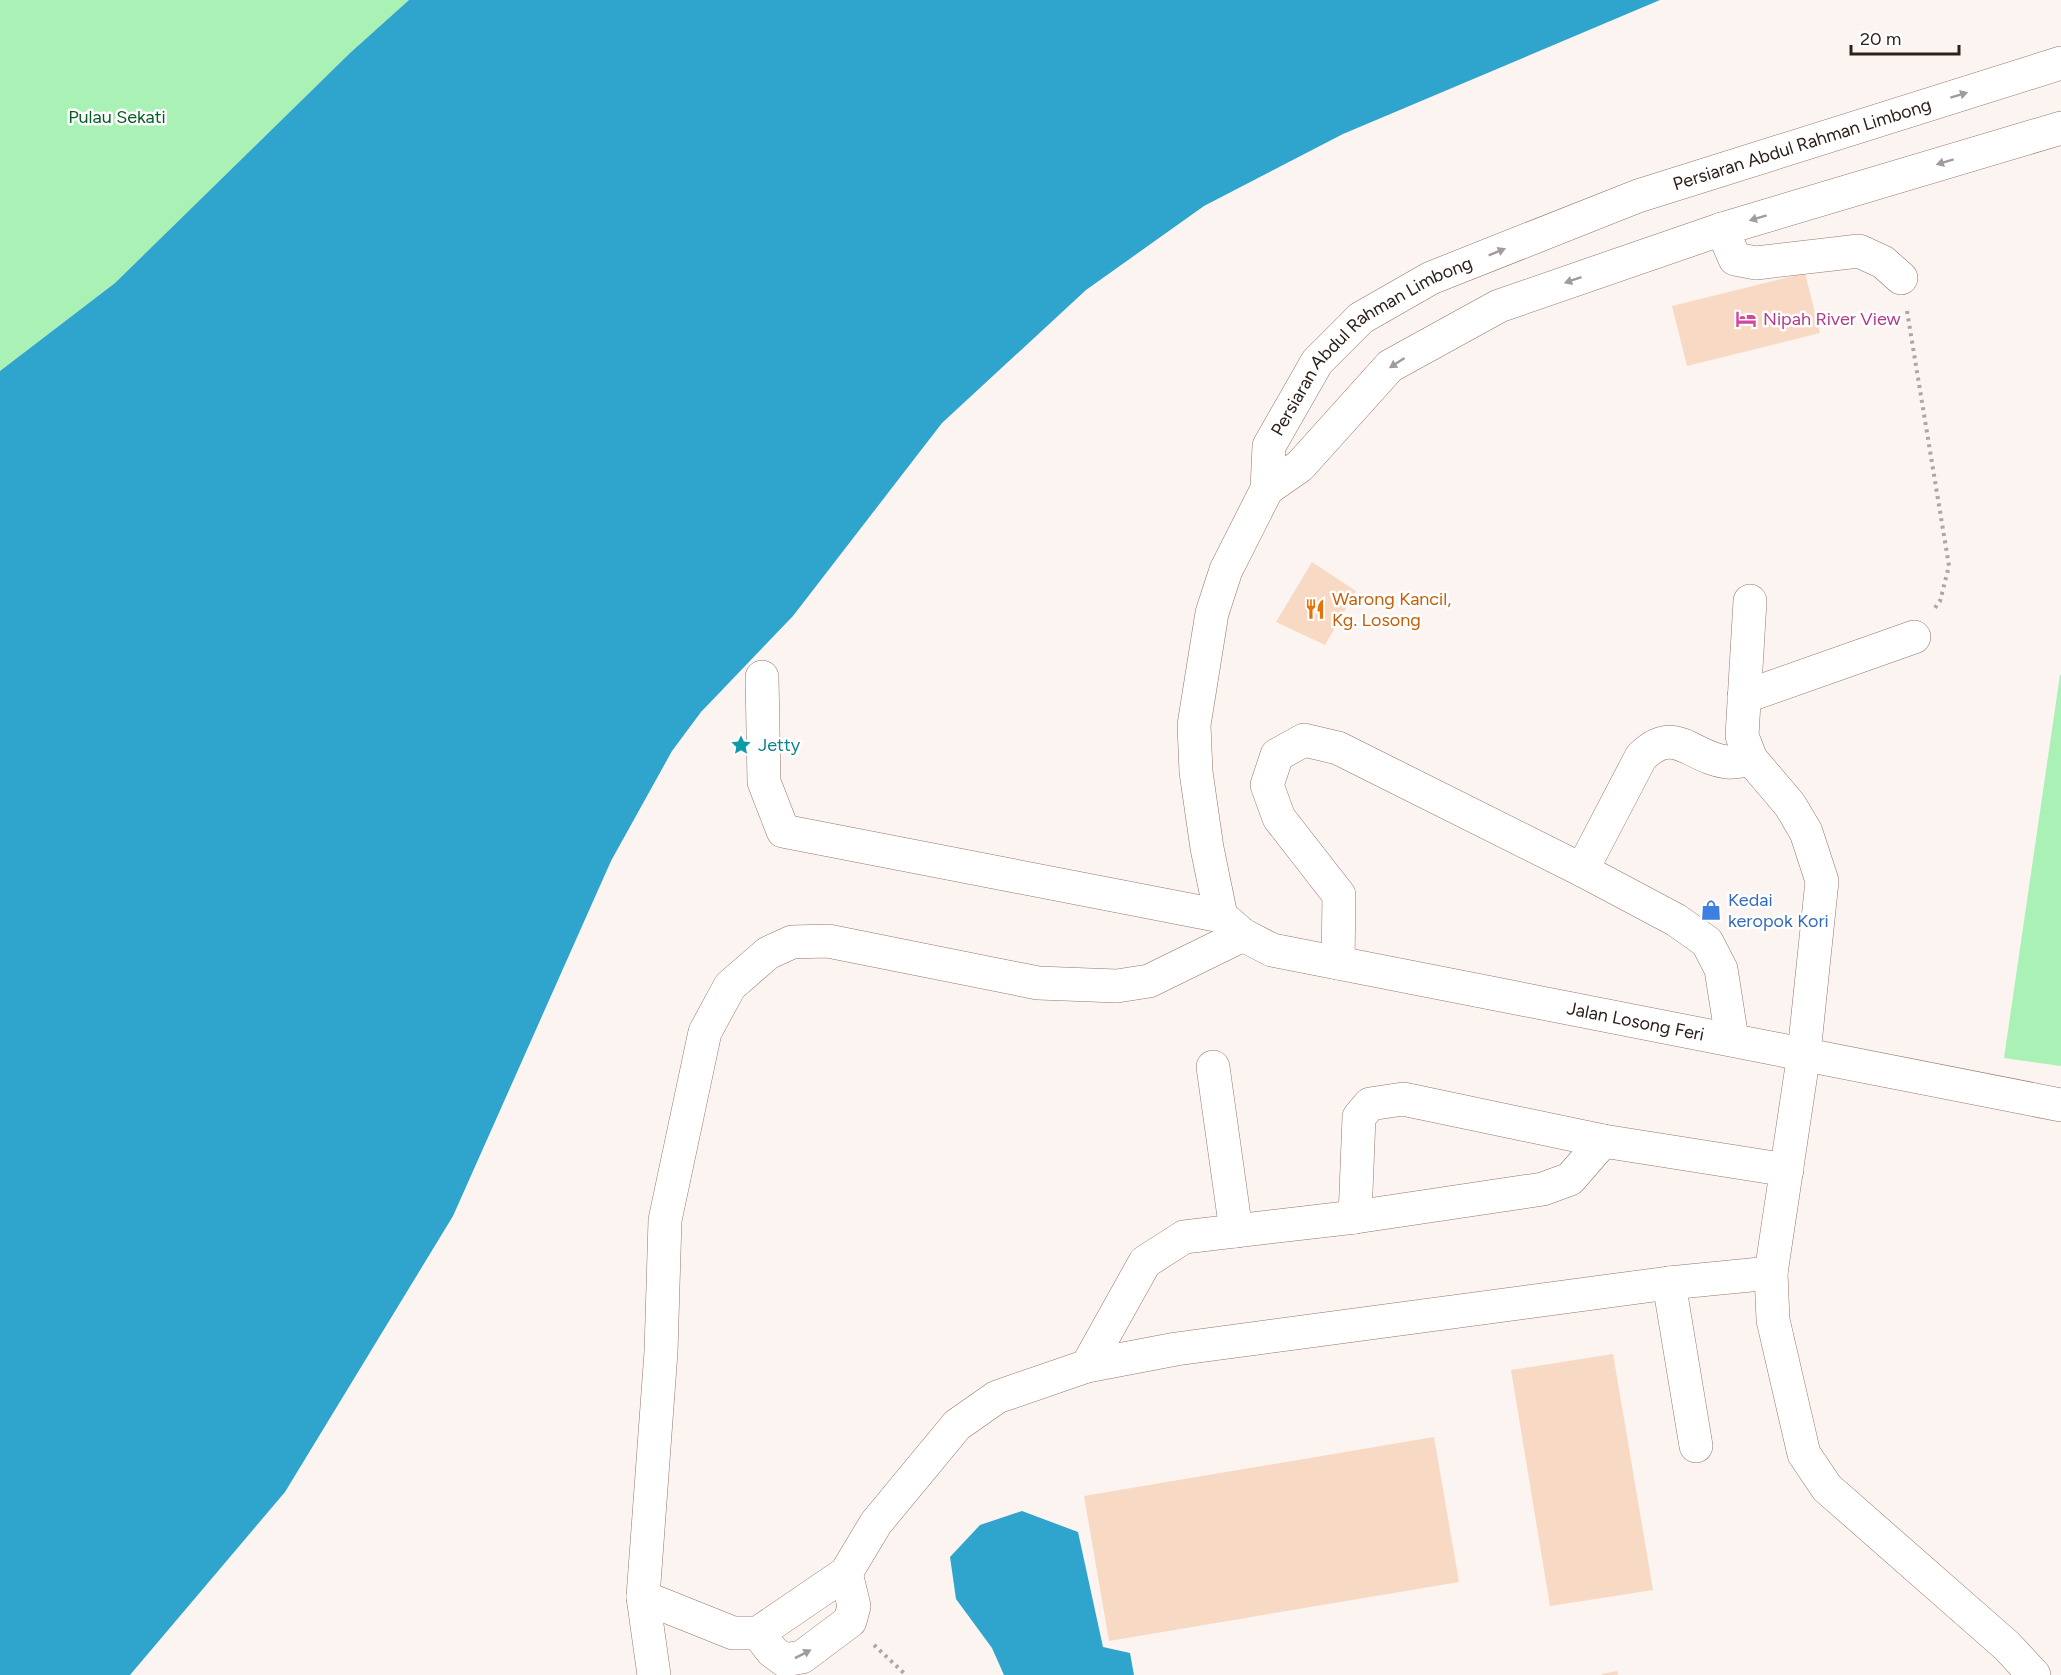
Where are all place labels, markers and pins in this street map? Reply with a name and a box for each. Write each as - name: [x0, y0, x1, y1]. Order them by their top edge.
- hotel icon: Nipah River View: [1734, 307, 1758, 331]
- place label: Nipah River View: [1763, 308, 1901, 330]
- place label: Warong Kancil, Kg. Losong: [1332, 588, 1451, 631]
- restaurant icon: Warong Kancil, Kg. Losong: [1303, 597, 1327, 621]
- place icon: Jetty: [729, 733, 753, 757]
- place label: Jetty: [758, 734, 801, 756]
- place label: Kedai keropok Kori: [1728, 889, 1829, 932]
- shop icon: Kedai keropok Kori: [1699, 898, 1723, 922]

